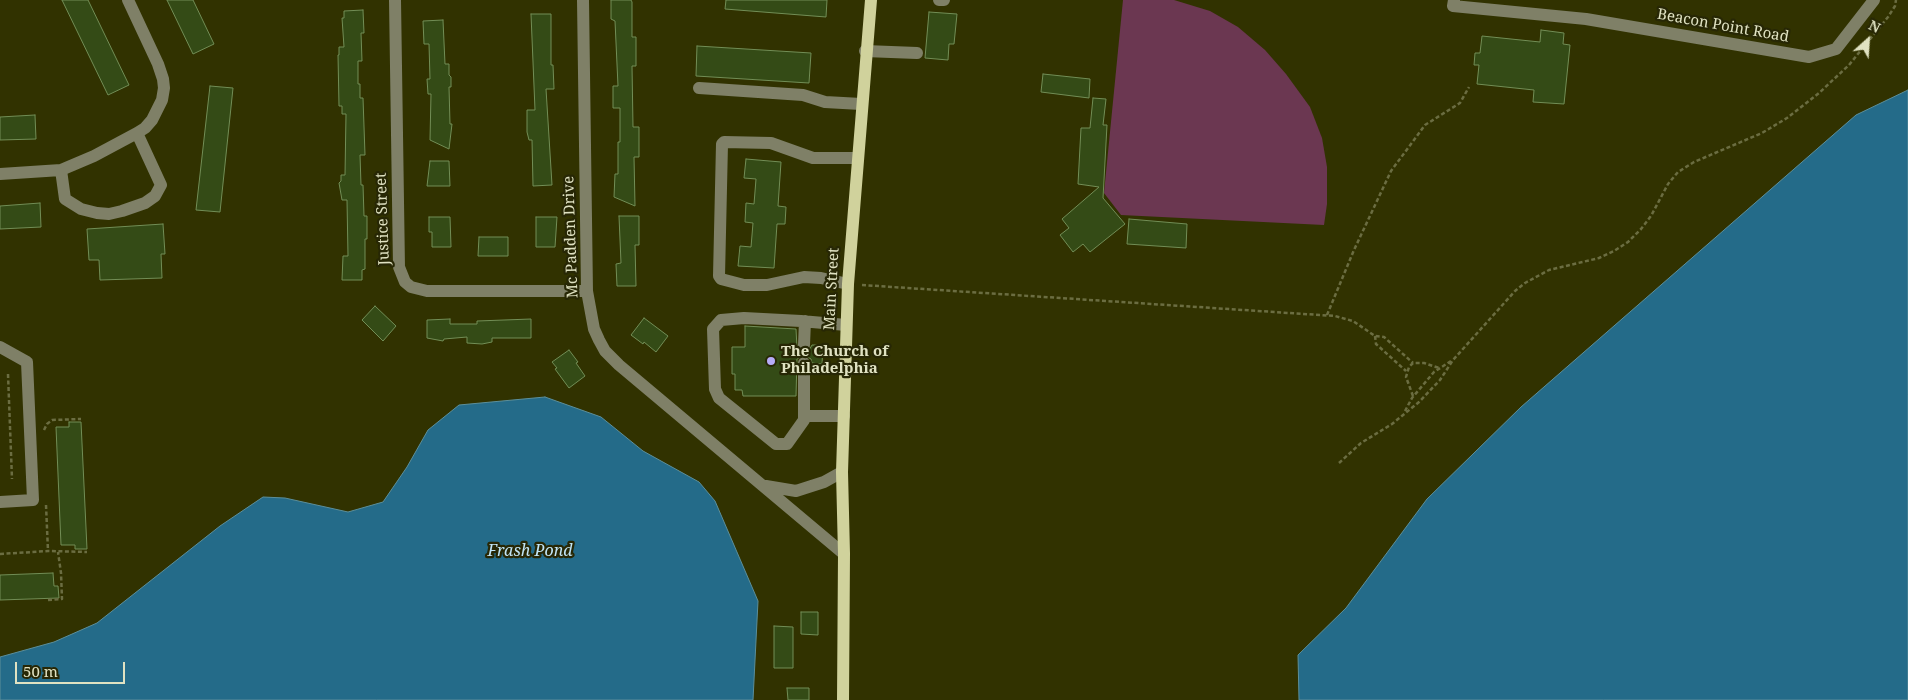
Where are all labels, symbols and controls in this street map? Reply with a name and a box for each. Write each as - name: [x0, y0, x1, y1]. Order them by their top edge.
- street label: Beacon Point Road: [1656, 6, 1790, 46]
- north arrow: [1843, 15, 1893, 65]
- text: N: [1866, 15, 1884, 37]
- street label: Justice Street: [372, 172, 394, 266]
- street label: Mc Padden Drive: [560, 176, 582, 298]
- street label: Main Street: [821, 247, 843, 331]
- place label: The Church of Philadelphia: [781, 343, 888, 378]
- marker: The Church of Philadelphia: [765, 355, 777, 367]
- water label: Frash Pond: [488, 541, 572, 561]
- scale bar: [18, 652, 128, 684]
- text: 50 m: [23, 661, 58, 681]

